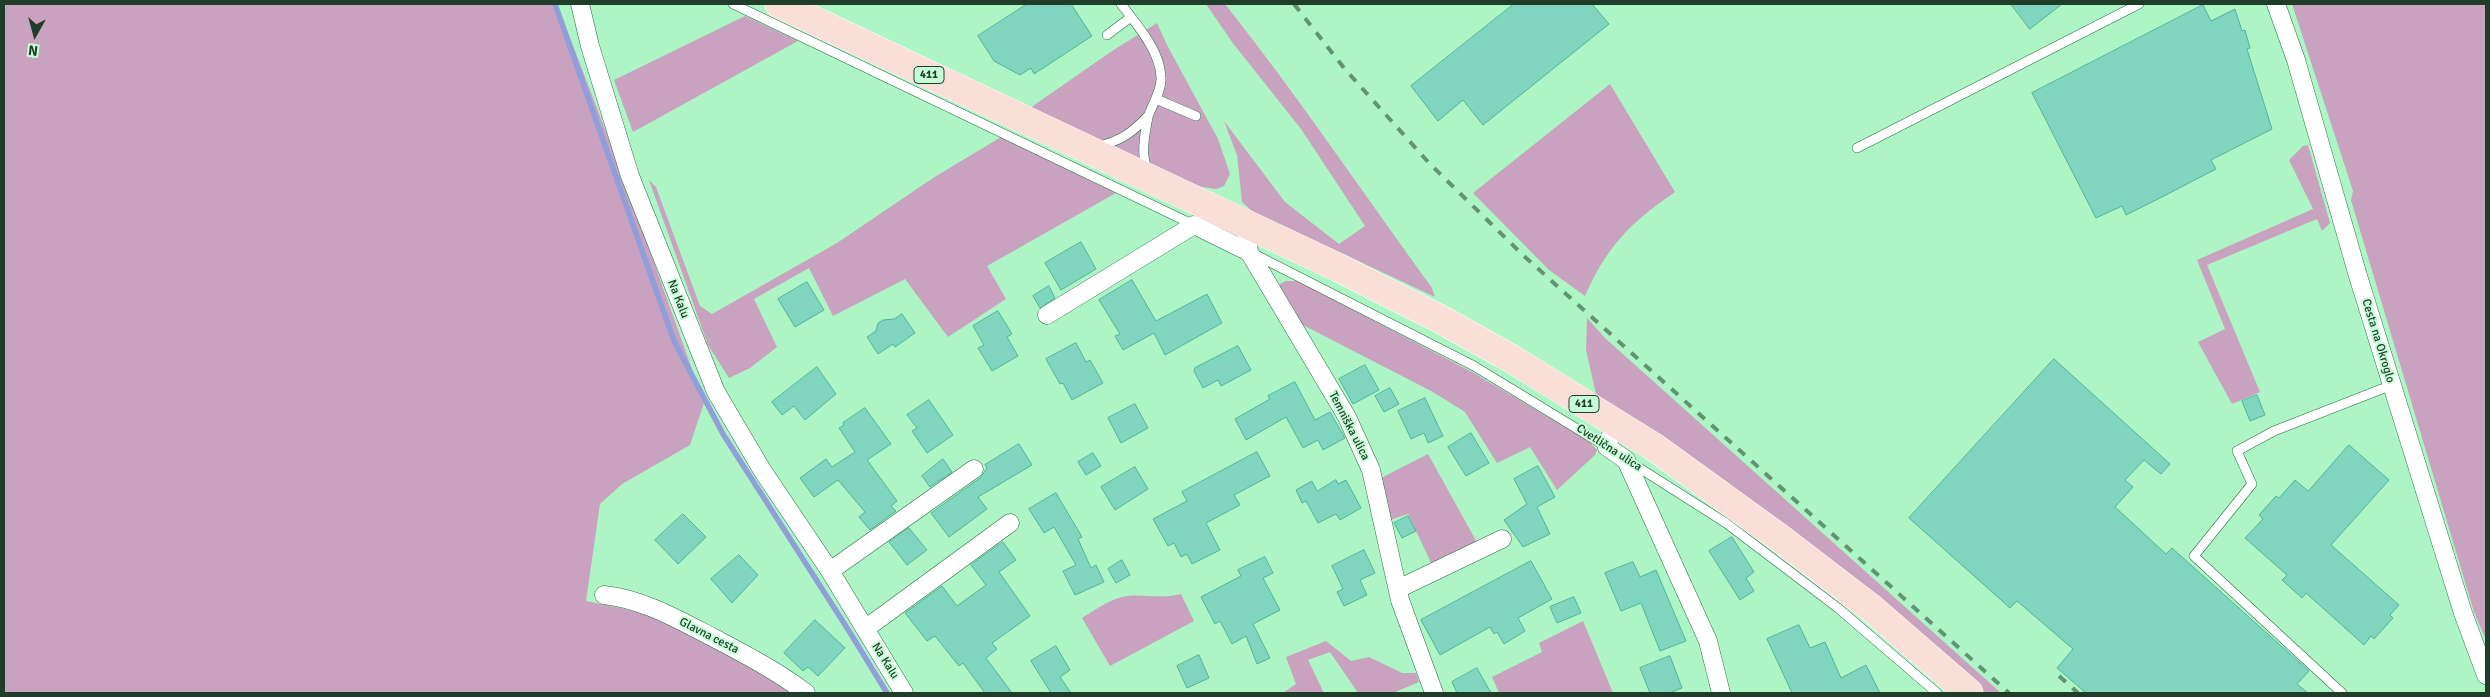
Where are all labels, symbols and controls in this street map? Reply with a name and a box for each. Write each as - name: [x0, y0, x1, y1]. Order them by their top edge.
- north arrow: [10, 10, 60, 60]
- text: N: [27, 41, 39, 59]
- road number: 411: [914, 66, 944, 84]
- street label: Na Kalu: [664, 278, 692, 320]
- street label: Cesta na Okroglo: [2358, 297, 2398, 385]
- street label: Temniška ulica: [1325, 389, 1373, 463]
- road number: 411: [1569, 396, 1599, 412]
- street label: Cvetlična ulica: [1573, 421, 1645, 475]
- street label: Glavna cesta: [677, 615, 741, 657]
- street label: Na Kalu: [868, 640, 902, 682]

